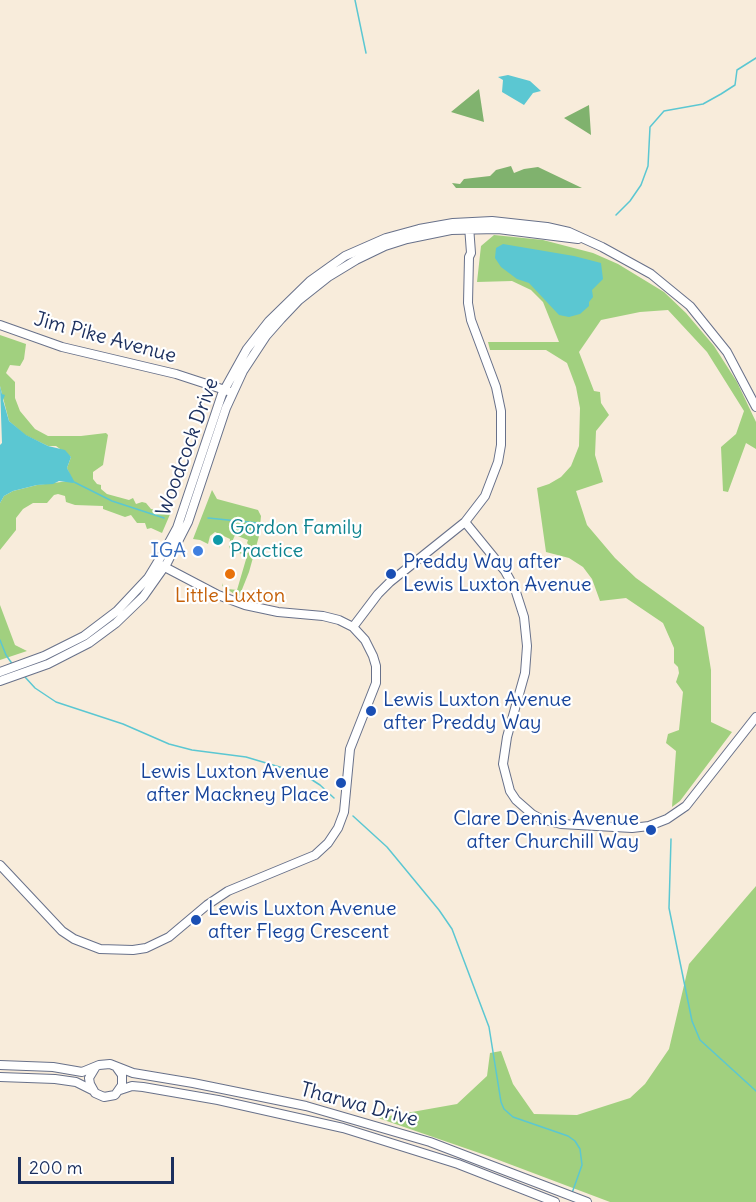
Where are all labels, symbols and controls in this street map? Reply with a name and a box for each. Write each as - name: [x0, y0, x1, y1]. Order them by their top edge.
- street label: Jim Pike Avenue: [31, 307, 179, 369]
- street label: Woodcock Drive: [152, 375, 224, 519]
- place label: Gordon Family Practice: [230, 516, 363, 563]
- marker: Gordon Family Practice: [211, 533, 225, 547]
- place label: IGA: [150, 539, 186, 563]
- marker: IGA: [191, 544, 205, 558]
- place label: Preddy Way after Lewis Luxton Avenue: [403, 550, 592, 597]
- marker: Little Luxton: [223, 567, 237, 581]
- marker: Preddy Way after Lewis Luxton Avenue: [384, 567, 398, 581]
- place label: Little Luxton: [175, 584, 285, 608]
- place label: Lewis Luxton Avenue after Preddy Way: [383, 688, 572, 735]
- marker: Lewis Luxton Avenue after Preddy Way: [364, 704, 378, 718]
- place label: Lewis Luxton Avenue after Mackney Place: [140, 760, 329, 807]
- marker: Lewis Luxton Avenue after Mackney Place: [334, 776, 348, 790]
- place label: Clare Dennis Avenue after Churchill Way: [453, 807, 639, 854]
- marker: Clare Dennis Avenue after Churchill Way: [644, 823, 658, 837]
- place label: Lewis Luxton Avenue after Flegg Crescent: [208, 897, 397, 944]
- marker: Lewis Luxton Avenue after Flegg Crescent: [189, 913, 203, 927]
- street label: Tharwa Drive: [298, 1078, 420, 1132]
- scale bar: [21, 1145, 177, 1183]
- text: 200 m: [29, 1156, 83, 1179]

